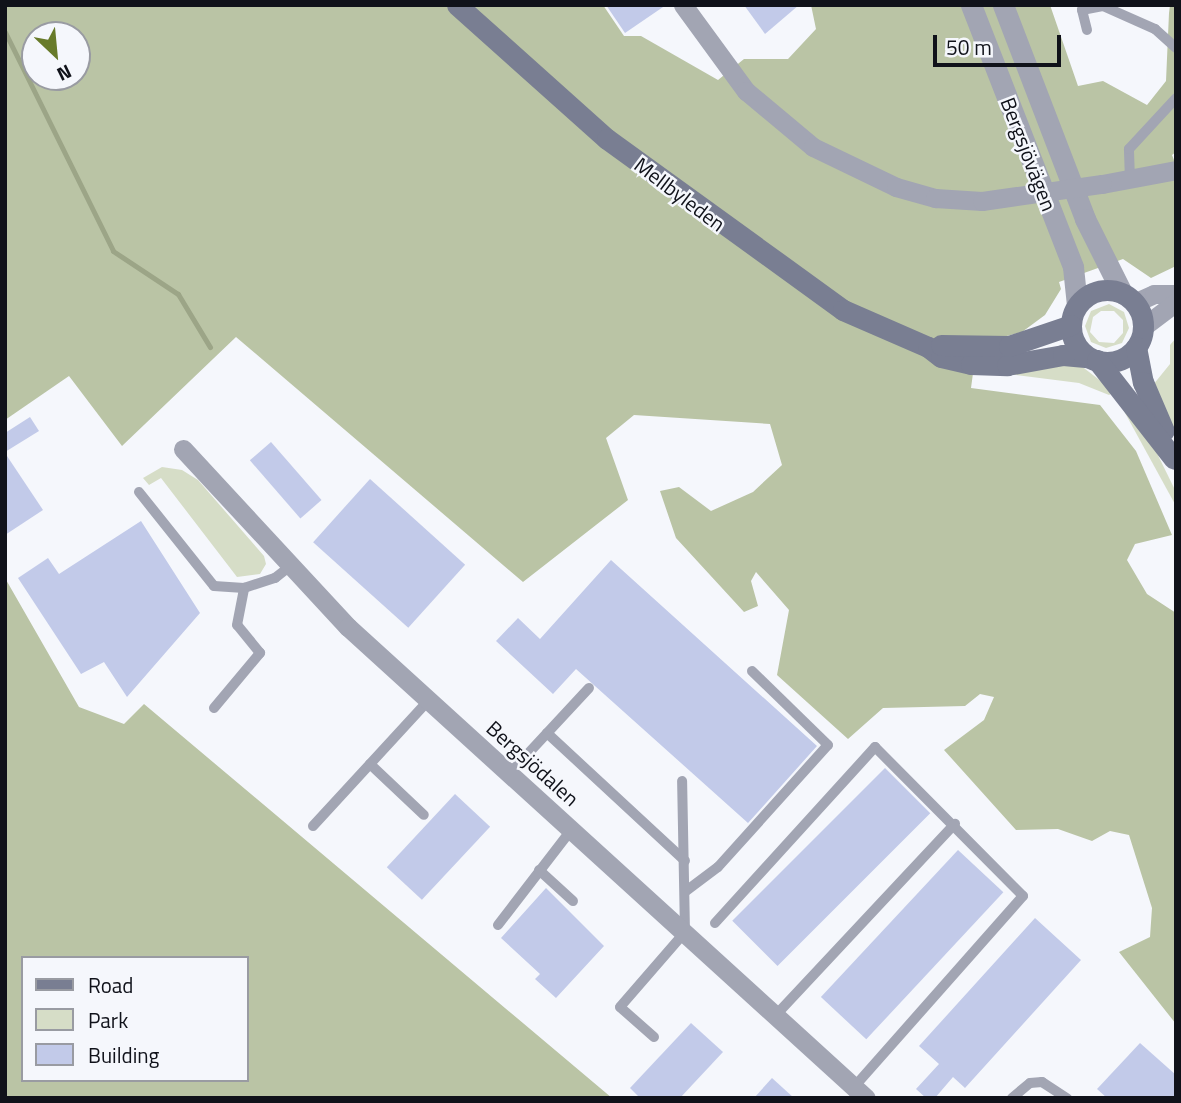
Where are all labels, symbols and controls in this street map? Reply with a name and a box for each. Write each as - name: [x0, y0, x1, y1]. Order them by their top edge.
- north arrow: [21, 21, 91, 91]
- scale bar: [936, 21, 1064, 65]
- text: 50 m: [946, 31, 992, 63]
- text: N: [52, 58, 77, 89]
- street label: Bergsjövägen: [996, 94, 1062, 214]
- street label: Mellbyleden: [630, 152, 730, 236]
- street label: Bergsjödalen: [482, 715, 584, 811]
- legend: [21, 956, 248, 1082]
- text: Road: [88, 969, 133, 1001]
- text: Park: [88, 1004, 128, 1036]
- text: Building: [88, 1039, 159, 1071]

